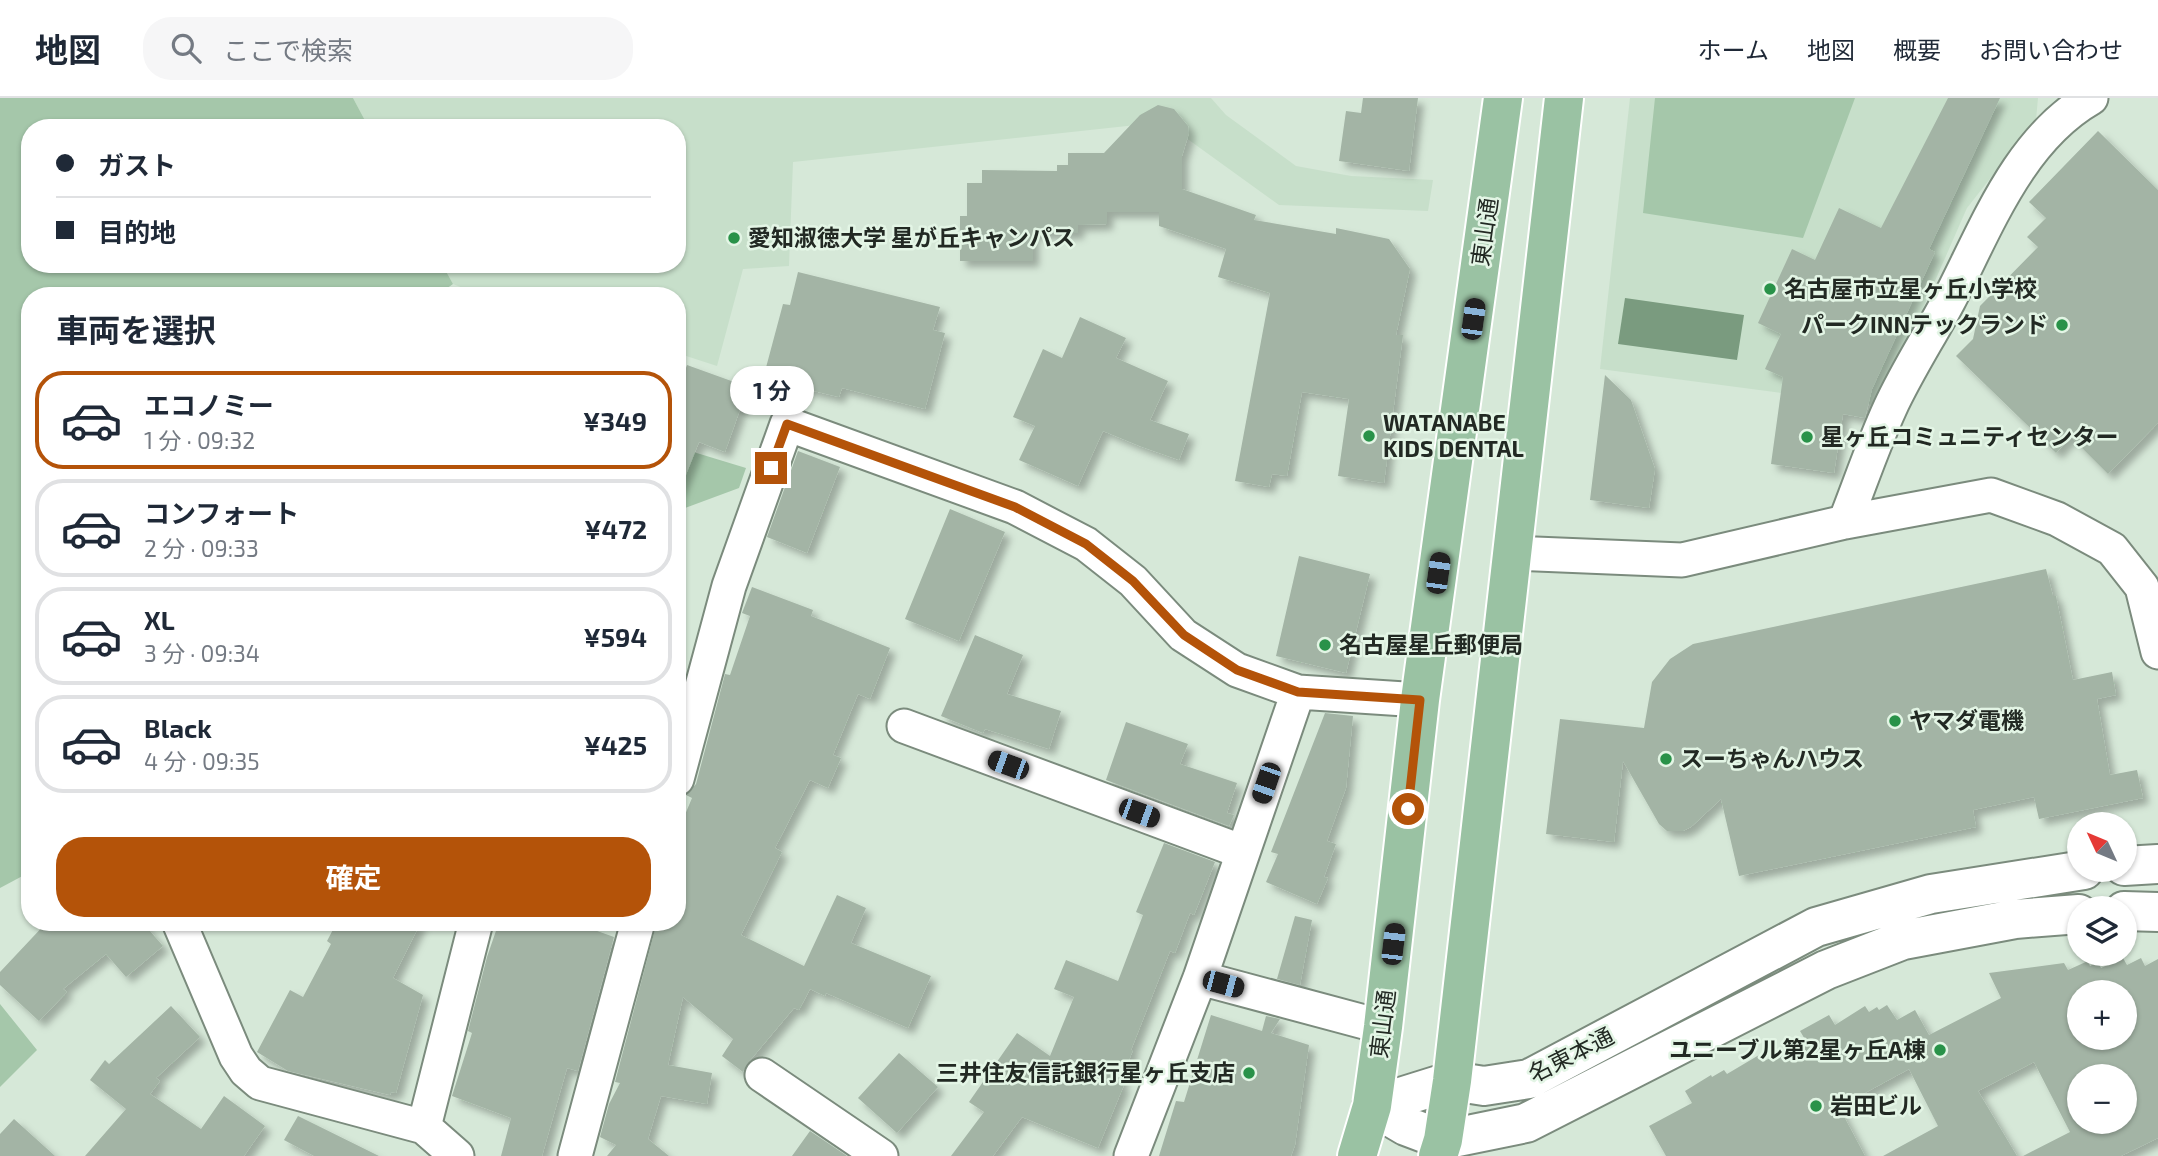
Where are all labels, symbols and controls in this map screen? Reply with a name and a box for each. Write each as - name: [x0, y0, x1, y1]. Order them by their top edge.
- search box: [143, 17, 633, 80]
- text: 地図: [35, 29, 101, 69]
- icon: search: [167, 29, 205, 67]
- text: ここで検索: [223, 34, 353, 65]
- text: ホーム: [1698, 35, 1769, 64]
- text: 地図: [1807, 35, 1855, 64]
- text: 概要: [1893, 35, 1941, 64]
- text: お問い合わせ: [1979, 35, 2123, 64]
- text: ガスト: [98, 149, 176, 180]
- street label: 東山通: [1465, 196, 1503, 268]
- text: 目的地: [98, 216, 176, 247]
- place label: 愛知淑徳大学 星が丘キャンパス: [748, 223, 1075, 251]
- marker: 愛知淑徳大学 星が丘キャンパス: [726, 230, 742, 246]
- place label: 名古屋市立星ヶ丘小学校: [1784, 274, 2037, 302]
- marker: 名古屋市立星ヶ丘小学校: [1762, 281, 1778, 297]
- car: [1460, 297, 1487, 341]
- text: 車両を選択: [56, 310, 216, 348]
- place label: パークINNテックランド: [1801, 310, 2048, 338]
- marker: パークINNテックランド: [2054, 317, 2070, 333]
- callout: 1 分: [729, 366, 813, 416]
- text: 1 分: [753, 376, 791, 404]
- icon: car: [60, 389, 123, 452]
- text: エコノミー: [144, 389, 274, 420]
- text: ¥349: [583, 405, 647, 436]
- place label: WATANABE KIDS DENTAL: [1383, 408, 1524, 462]
- place label: 星ヶ丘コミュニティセンター: [1821, 422, 2119, 450]
- text: 1 分 · 09:32: [144, 426, 255, 454]
- marker: WATANABE KIDS DENTAL: [1361, 428, 1377, 444]
- marker: 星ヶ丘コミュニティセンター: [1799, 429, 1815, 445]
- route end: [755, 452, 787, 484]
- icon: car: [60, 497, 123, 560]
- text: コンフォート: [144, 497, 299, 528]
- text: ¥472: [584, 513, 647, 544]
- text: 2 分 · 09:33: [144, 534, 259, 562]
- car: [1425, 551, 1452, 595]
- text: XL: [144, 604, 175, 635]
- icon: car: [60, 605, 123, 668]
- text: ¥594: [583, 621, 647, 652]
- place label: 名古屋星丘郵便局: [1339, 630, 1523, 658]
- marker: 名古屋星丘郵便局: [1317, 637, 1333, 653]
- text: 3 分 · 09:34: [144, 639, 260, 667]
- place label: ヤマダ電機: [1909, 706, 2024, 734]
- text: Black: [144, 712, 212, 743]
- icon: car: [60, 713, 123, 776]
- marker: ヤマダ電機: [1887, 713, 1903, 729]
- text: ¥425: [584, 729, 647, 760]
- place label: スーちゃんハウス: [1680, 744, 1864, 772]
- text: 4 分 · 09:35: [144, 747, 260, 775]
- car: [985, 748, 1032, 782]
- marker: スーちゃんハウス: [1658, 751, 1674, 767]
- car: [1250, 760, 1283, 806]
- route start: [1392, 793, 1424, 825]
- car: [1116, 796, 1163, 830]
- north arrow: [2067, 812, 2137, 882]
- map controls: [2067, 812, 2137, 1134]
- button: 確定: [56, 837, 651, 917]
- button: layers: [2067, 896, 2137, 966]
- car: [1381, 922, 1406, 966]
- car: [1200, 968, 1247, 1000]
- button: +: [2067, 980, 2137, 1050]
- street label: 東山通: [1364, 988, 1400, 1060]
- street label: 名東本通: [1523, 1021, 1618, 1087]
- place label: ユニーブル第2星ヶ丘A棟: [1669, 1035, 1926, 1063]
- marker: ユニーブル第2星ヶ丘A棟: [1932, 1042, 1948, 1058]
- place label: 三井住友信託銀行星ヶ丘支店: [936, 1058, 1235, 1086]
- button: −: [2067, 1064, 2137, 1134]
- marker: 三井住友信託銀行星ヶ丘支店: [1241, 1065, 1257, 1081]
- place label: 岩田ビル: [1830, 1091, 1922, 1119]
- marker: 岩田ビル: [1808, 1098, 1824, 1114]

